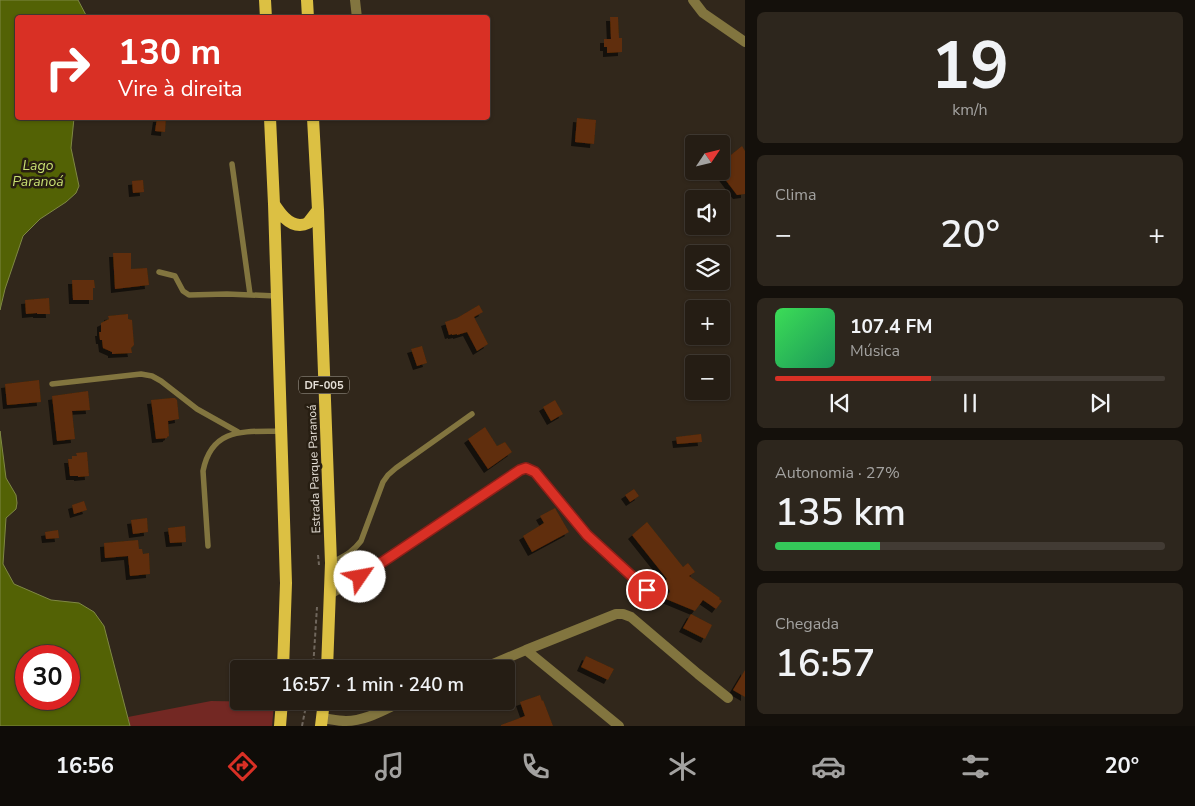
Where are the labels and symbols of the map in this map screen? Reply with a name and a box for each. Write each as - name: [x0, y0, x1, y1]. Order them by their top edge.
- north arrow: [685, 135, 730, 180]
- water label: Lago Paranoá: [12, 156, 64, 191]
- road number: DF-005: [299, 376, 349, 394]
- street label: Estrada Parque Paranoá: [304, 404, 324, 534]
- position arrow: [333, 550, 385, 602]
- pin: [626, 569, 668, 611]
- speed limit sign: 30: [15, 645, 80, 710]

